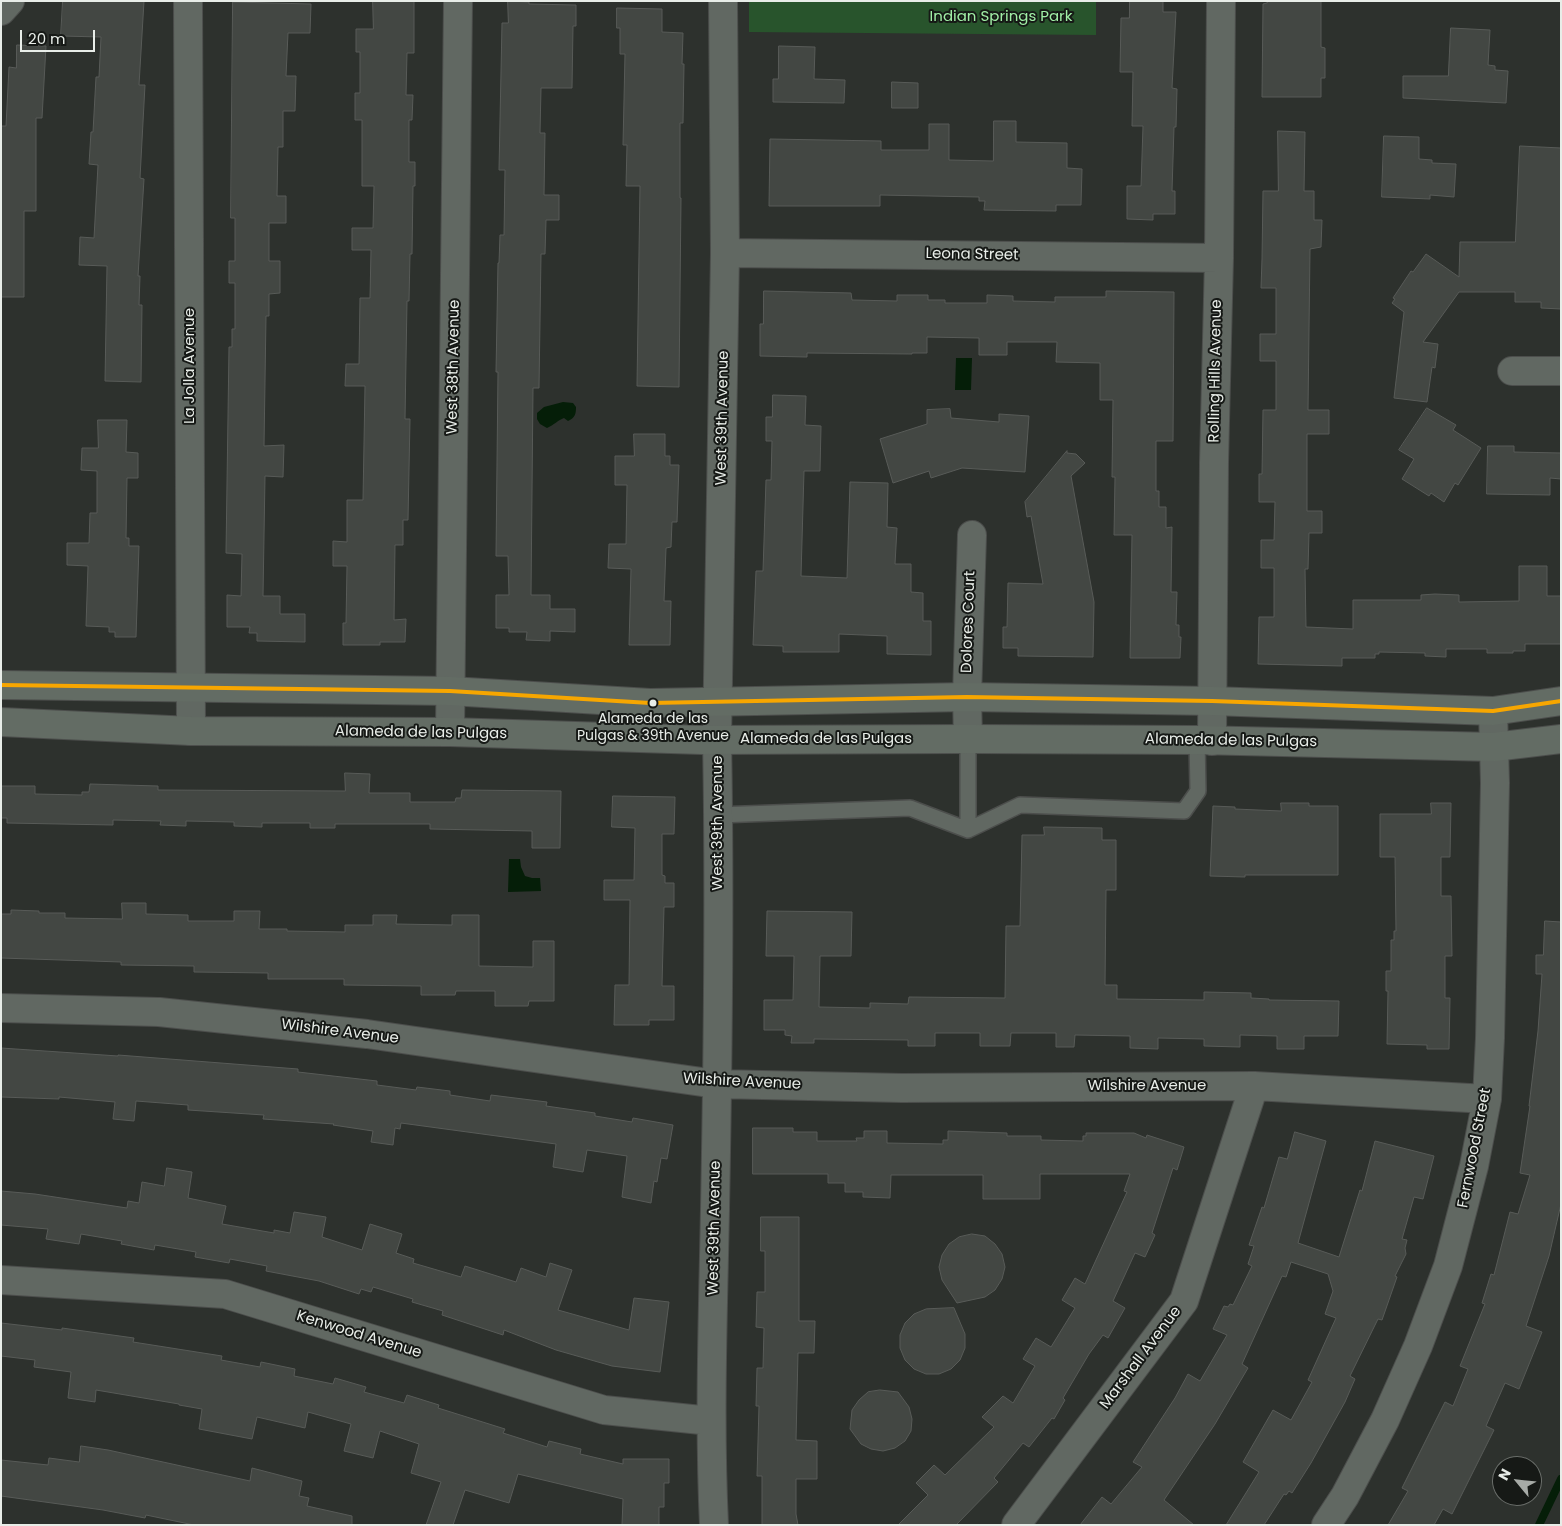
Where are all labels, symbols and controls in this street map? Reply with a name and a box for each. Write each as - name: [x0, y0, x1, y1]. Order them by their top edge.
- park label: Indian Springs Park: [930, 8, 1072, 26]
- scale bar: [22, 20, 98, 52]
- text: 20 m: [28, 28, 66, 49]
- street label: Leona Street: [925, 245, 1019, 265]
- street label: West 38th Avenue: [444, 299, 464, 435]
- street label: Rolling Hills Avenue: [1206, 299, 1226, 443]
- street label: La Jolla Avenue: [181, 308, 199, 424]
- street label: West 39th Avenue: [713, 350, 733, 486]
- street label: Dolores Court: [958, 571, 980, 673]
- marker: Alameda de las Pulgas & 39th Avenue: [648, 698, 658, 708]
- place label: Alameda de las Pulgas & 39th Avenue: [577, 711, 729, 744]
- street label: Alameda de las Pulgas: [335, 722, 507, 744]
- street label: Alameda de las Pulgas: [740, 730, 912, 748]
- street label: Alameda de las Pulgas: [1145, 730, 1317, 752]
- street label: West 39th Avenue: [709, 756, 727, 890]
- street label: Wilshire Avenue: [280, 1016, 400, 1048]
- street label: Wilshire Avenue: [682, 1070, 802, 1094]
- street label: Wilshire Avenue: [1088, 1077, 1206, 1095]
- street label: Fernwood Street: [1455, 1087, 1495, 1209]
- street label: West 39th Avenue: [705, 1160, 725, 1296]
- street label: Marshall Avenue: [1097, 1303, 1185, 1413]
- street label: Kenwood Avenue: [294, 1307, 424, 1363]
- north arrow: [1492, 1456, 1542, 1506]
- text: N: [1493, 1465, 1516, 1484]

